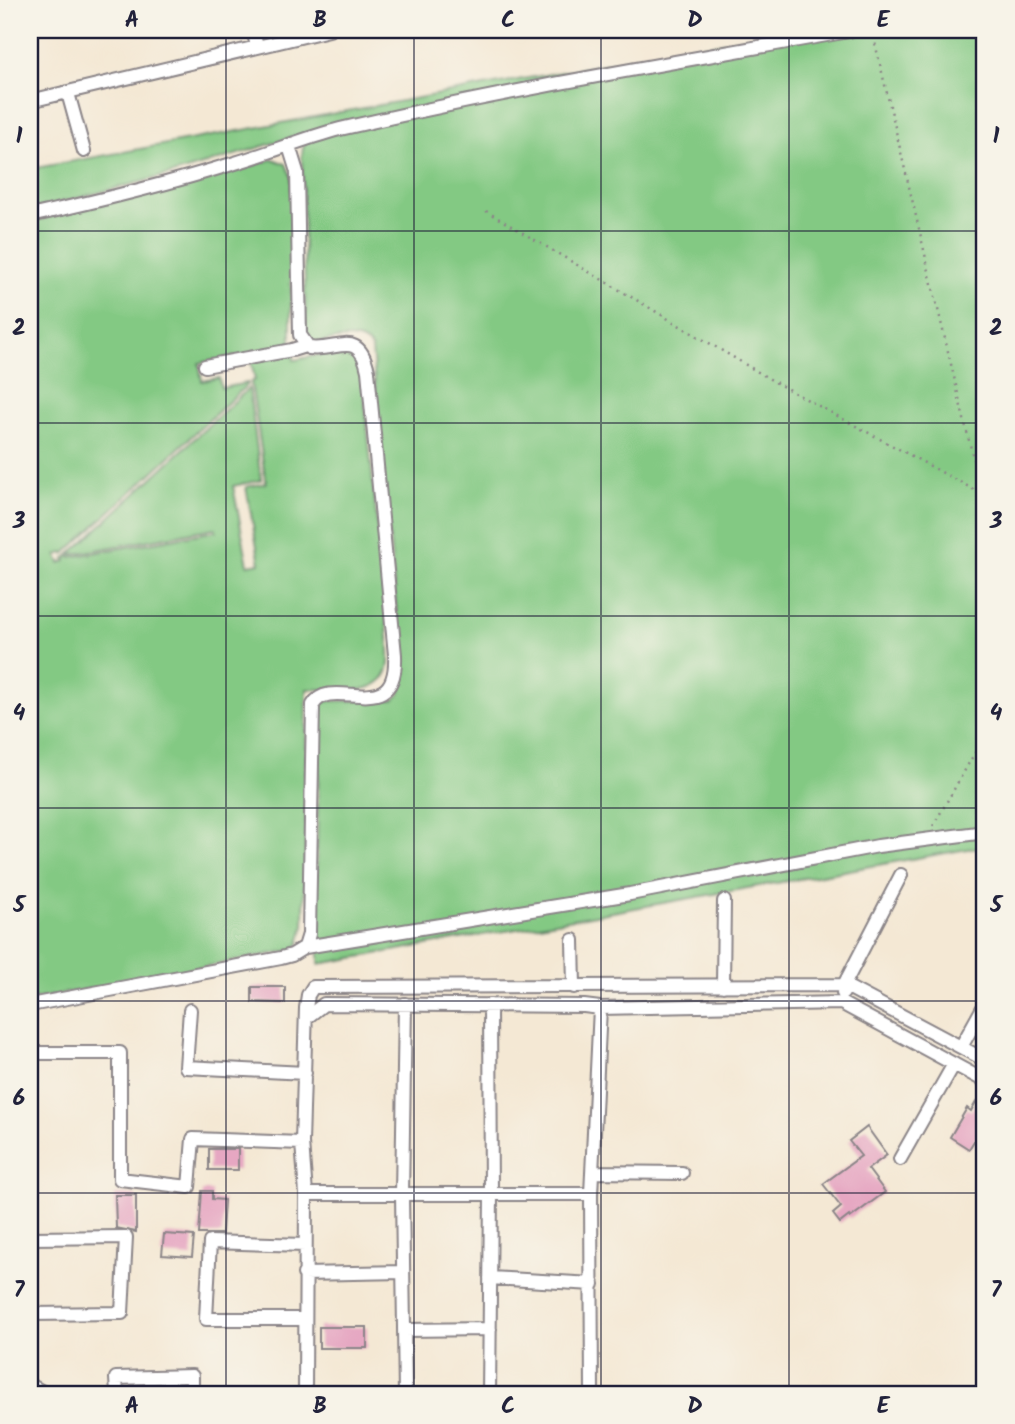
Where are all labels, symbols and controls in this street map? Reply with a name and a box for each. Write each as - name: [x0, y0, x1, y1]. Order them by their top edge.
- text: A: [125, 3, 139, 39]
- text: B: [313, 3, 327, 39]
- text: C: [501, 3, 515, 39]
- text: D: [687, 3, 703, 39]
- text: E: [877, 3, 891, 39]
- text: 1: [16, 119, 23, 155]
- text: 1: [993, 119, 1000, 155]
- text: 2: [12, 311, 26, 347]
- text: 2: [989, 311, 1003, 347]
- text: 3: [12, 504, 26, 540]
- text: 3: [989, 504, 1003, 540]
- text: 4: [13, 696, 26, 732]
- text: 4: [990, 696, 1003, 732]
- text: 5: [12, 888, 27, 924]
- text: 5: [989, 888, 1004, 924]
- text: 6: [13, 1081, 25, 1117]
- text: 6: [990, 1081, 1002, 1117]
- text: 7: [14, 1273, 26, 1309]
- text: 7: [991, 1273, 1003, 1309]
- text: A: [125, 1389, 139, 1424]
- text: B: [313, 1389, 327, 1424]
- text: C: [501, 1389, 515, 1424]
- text: D: [687, 1389, 703, 1424]
- text: E: [877, 1389, 891, 1424]

